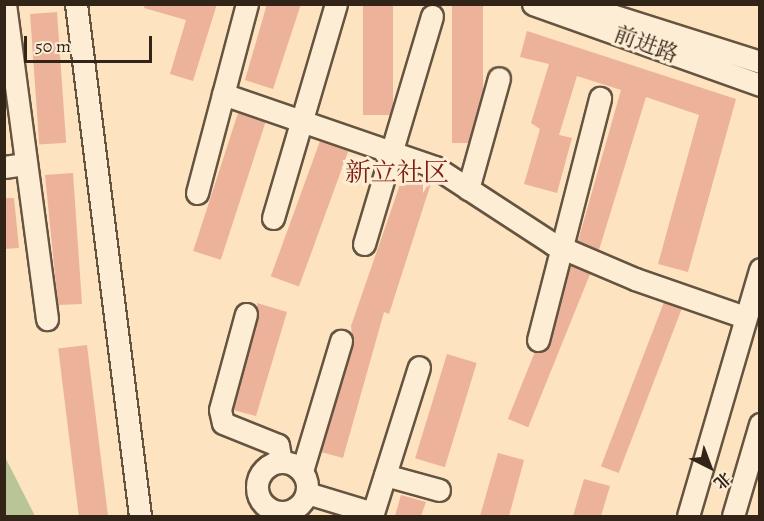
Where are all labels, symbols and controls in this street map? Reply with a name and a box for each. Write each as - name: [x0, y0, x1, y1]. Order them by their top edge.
- street label: 前进路: [610, 21, 682, 69]
- scale bar: [27, 24, 154, 62]
- text: 50 m: [35, 34, 71, 58]
- district label: 新立社区: [345, 157, 449, 189]
- north arrow: [680, 437, 740, 497]
- text: 北: [709, 467, 735, 494]

